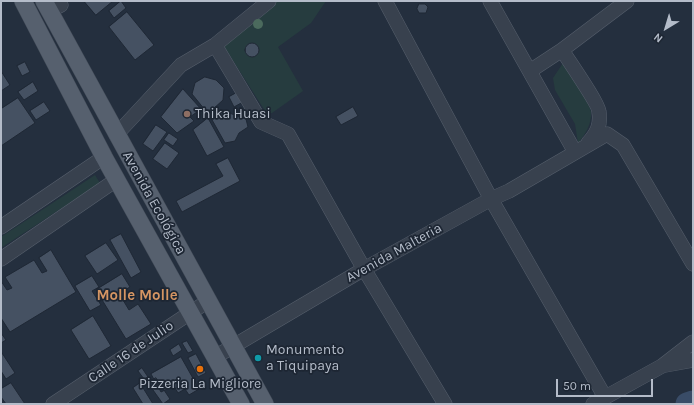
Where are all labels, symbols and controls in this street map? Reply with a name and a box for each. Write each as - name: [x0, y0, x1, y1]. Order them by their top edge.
- north arrow: [646, 8, 686, 48]
- text: N: [651, 30, 665, 45]
- place label: Thika Huasi: [195, 106, 271, 122]
- marker: Thika Huasi: [182, 109, 192, 119]
- street label: Avenida Ecológica: [119, 149, 189, 257]
- street label: Avenida Malteria: [343, 220, 445, 286]
- district label: Molle Molle: [96, 287, 178, 305]
- street label: Calle 16 de Julio: [85, 317, 177, 387]
- place label: Monumento a Tiquipaya: [266, 342, 344, 374]
- marker: Monumento a Tiquipaya: [253, 353, 263, 363]
- marker: Pizzeria La Migliore: [195, 364, 205, 374]
- scale bar: [558, 371, 655, 397]
- place label: Pizzeria La Migliore: [139, 376, 261, 392]
- text: 50 m: [563, 379, 591, 393]

